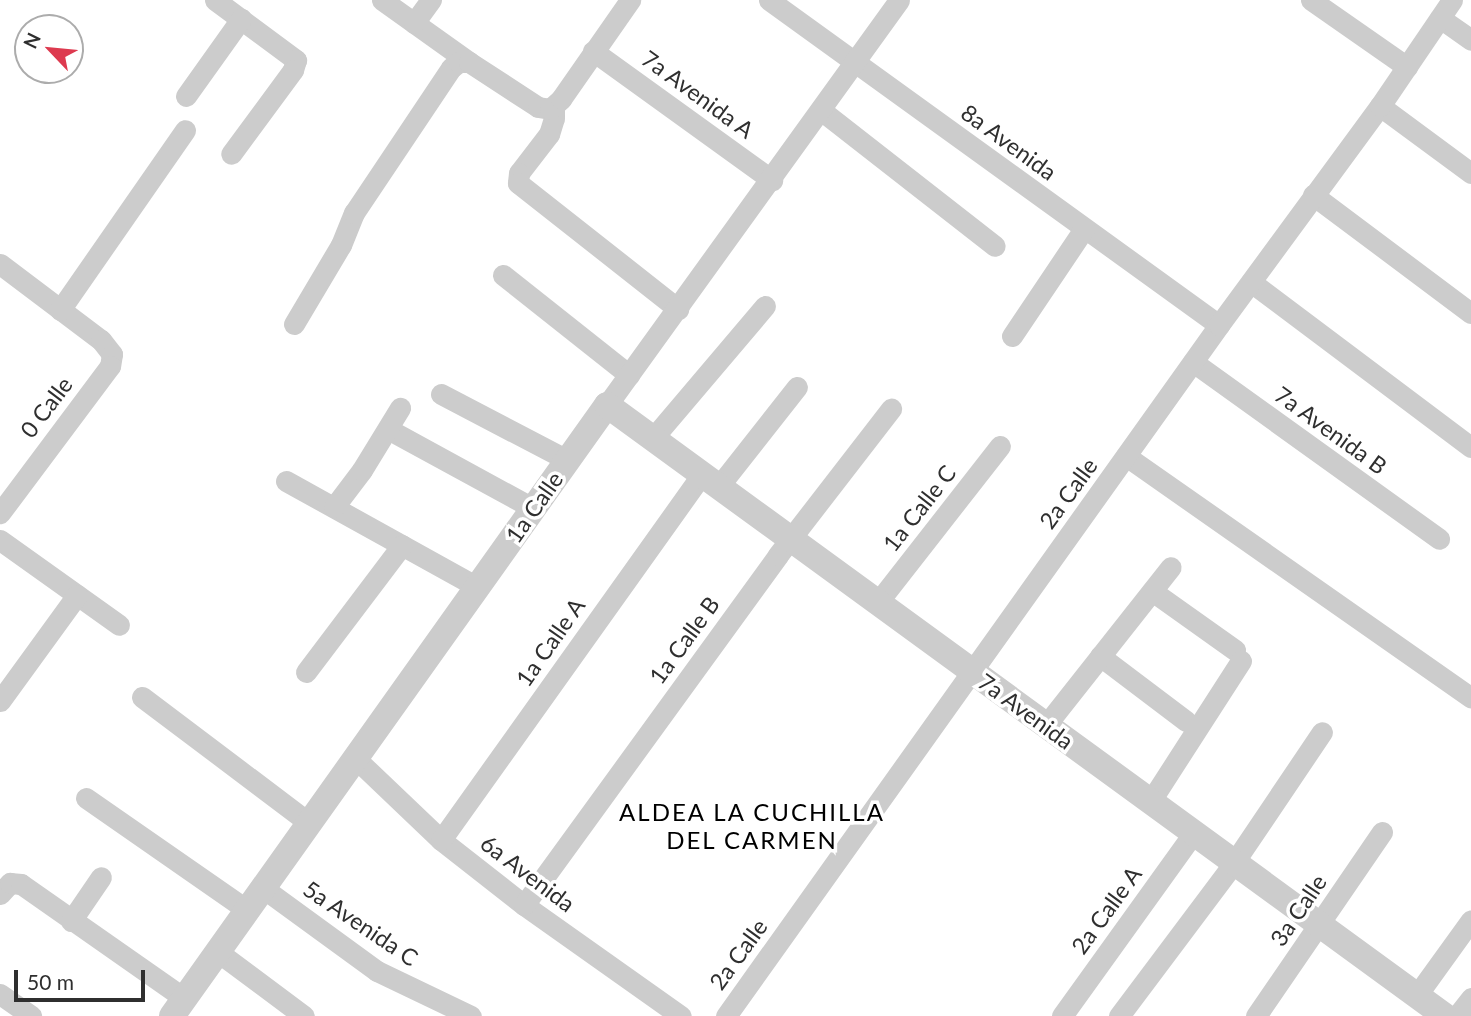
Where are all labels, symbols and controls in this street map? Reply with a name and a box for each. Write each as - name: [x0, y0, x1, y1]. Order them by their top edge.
- north arrow: [14, 14, 84, 84]
- text: N: [18, 29, 45, 52]
- street label: 7a Avenida A: [636, 44, 760, 144]
- street label: 8a Avenida: [956, 98, 1062, 186]
- street label: 0 Calle: [14, 371, 78, 443]
- street label: 7a Avenida B: [1269, 380, 1393, 480]
- street label: 2a Calle: [1033, 452, 1103, 534]
- street label: 1a Calle C: [877, 459, 961, 557]
- street label: 1a Calle: [500, 466, 568, 548]
- street label: 1a Calle B: [643, 591, 725, 689]
- street label: 1a Calle A: [509, 592, 591, 692]
- street label: 7a Avenida: [973, 667, 1079, 755]
- district label: ALDEA LA CUCHILLA DEL CARMEN: [620, 798, 884, 854]
- street label: 6a Avenida: [475, 828, 581, 918]
- street label: 2a Calle A: [1065, 861, 1147, 959]
- street label: 3a Calle: [1264, 869, 1332, 951]
- street label: 5a Avenida C: [298, 874, 424, 972]
- street label: 2a Calle: [703, 913, 773, 995]
- scale bar: [18, 956, 149, 1000]
- text: 50 m: [27, 969, 74, 994]

